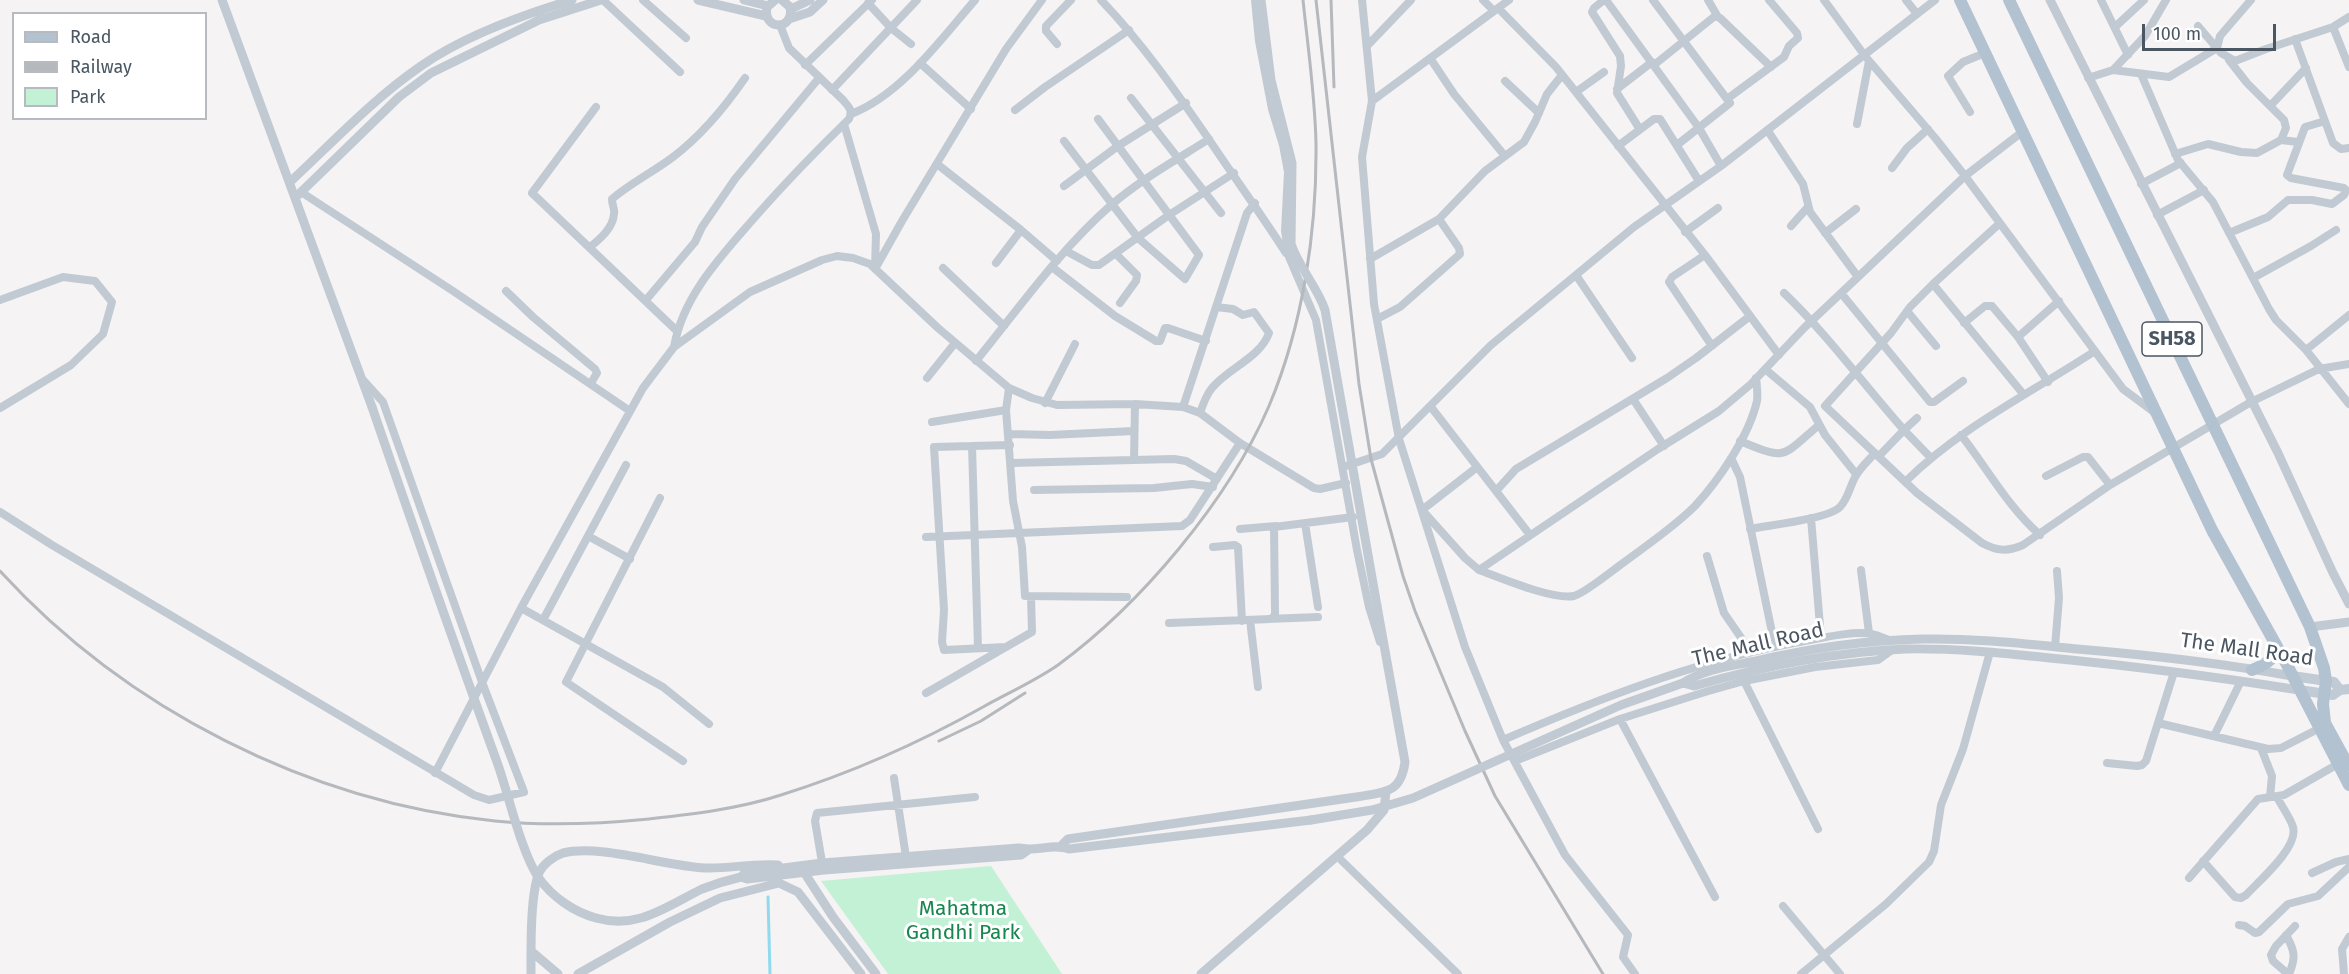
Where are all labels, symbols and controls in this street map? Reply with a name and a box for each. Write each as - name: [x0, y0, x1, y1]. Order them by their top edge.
- legend: [12, 12, 207, 120]
- scale bar: [2145, 12, 2278, 50]
- text: 100 m: [2153, 23, 2201, 45]
- text: Road: [70, 26, 112, 48]
- text: Railway: [70, 56, 132, 78]
- text: Park: [70, 86, 105, 108]
- road number: SH58: [2142, 322, 2202, 356]
- street label: The Mall Road: [1690, 618, 1826, 672]
- street label: The Mall Road: [2179, 628, 2315, 672]
- park label: Mahatma Gandhi Park: [906, 896, 1020, 946]

